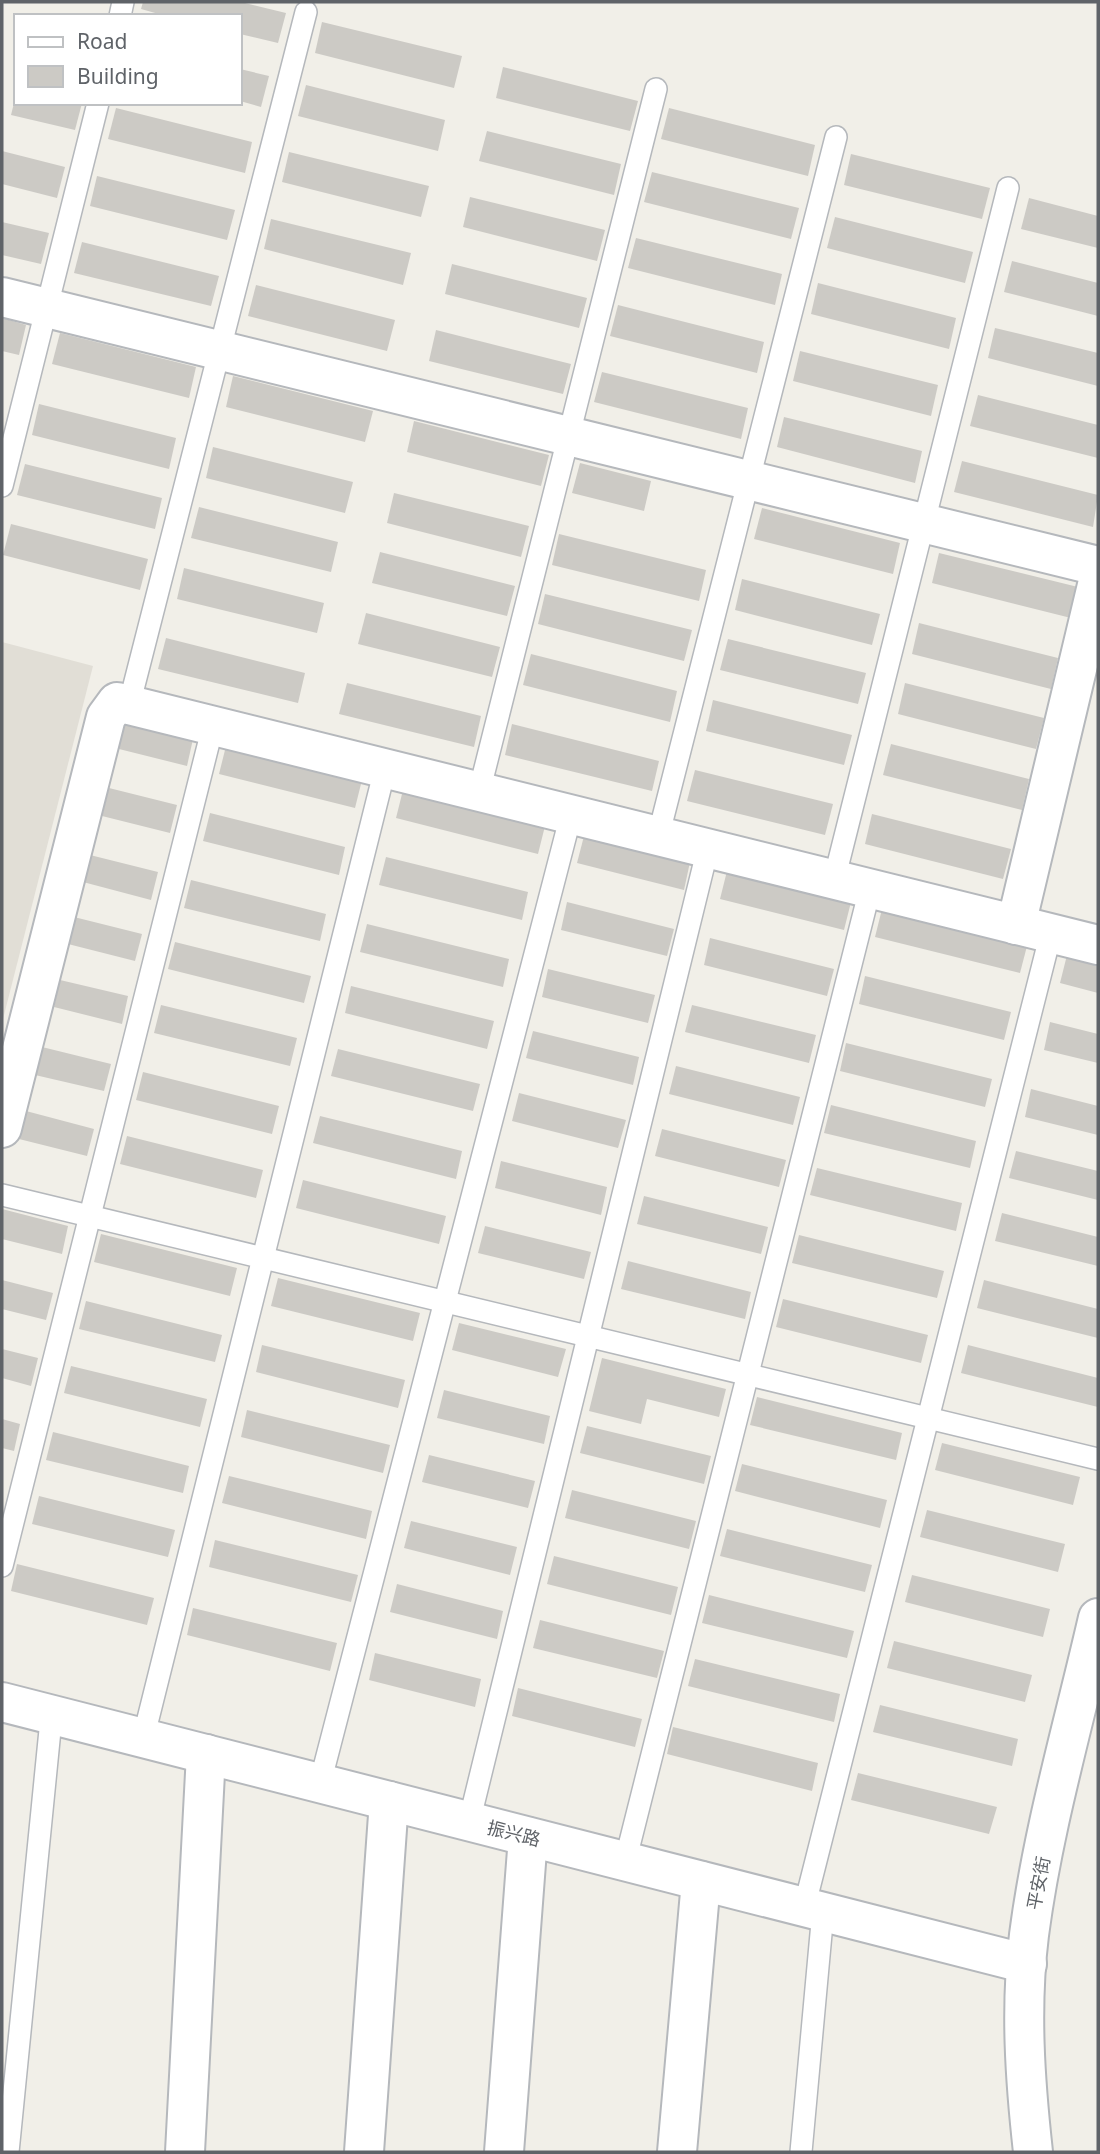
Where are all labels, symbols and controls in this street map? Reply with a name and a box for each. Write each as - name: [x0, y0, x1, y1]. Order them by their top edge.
- legend: [14, 14, 242, 105]
- text: Road: [77, 27, 127, 55]
- text: Building: [77, 62, 159, 90]
- street label: 振兴路: [485, 1815, 543, 1851]
- street label: 平安街: [1021, 1854, 1055, 1912]

